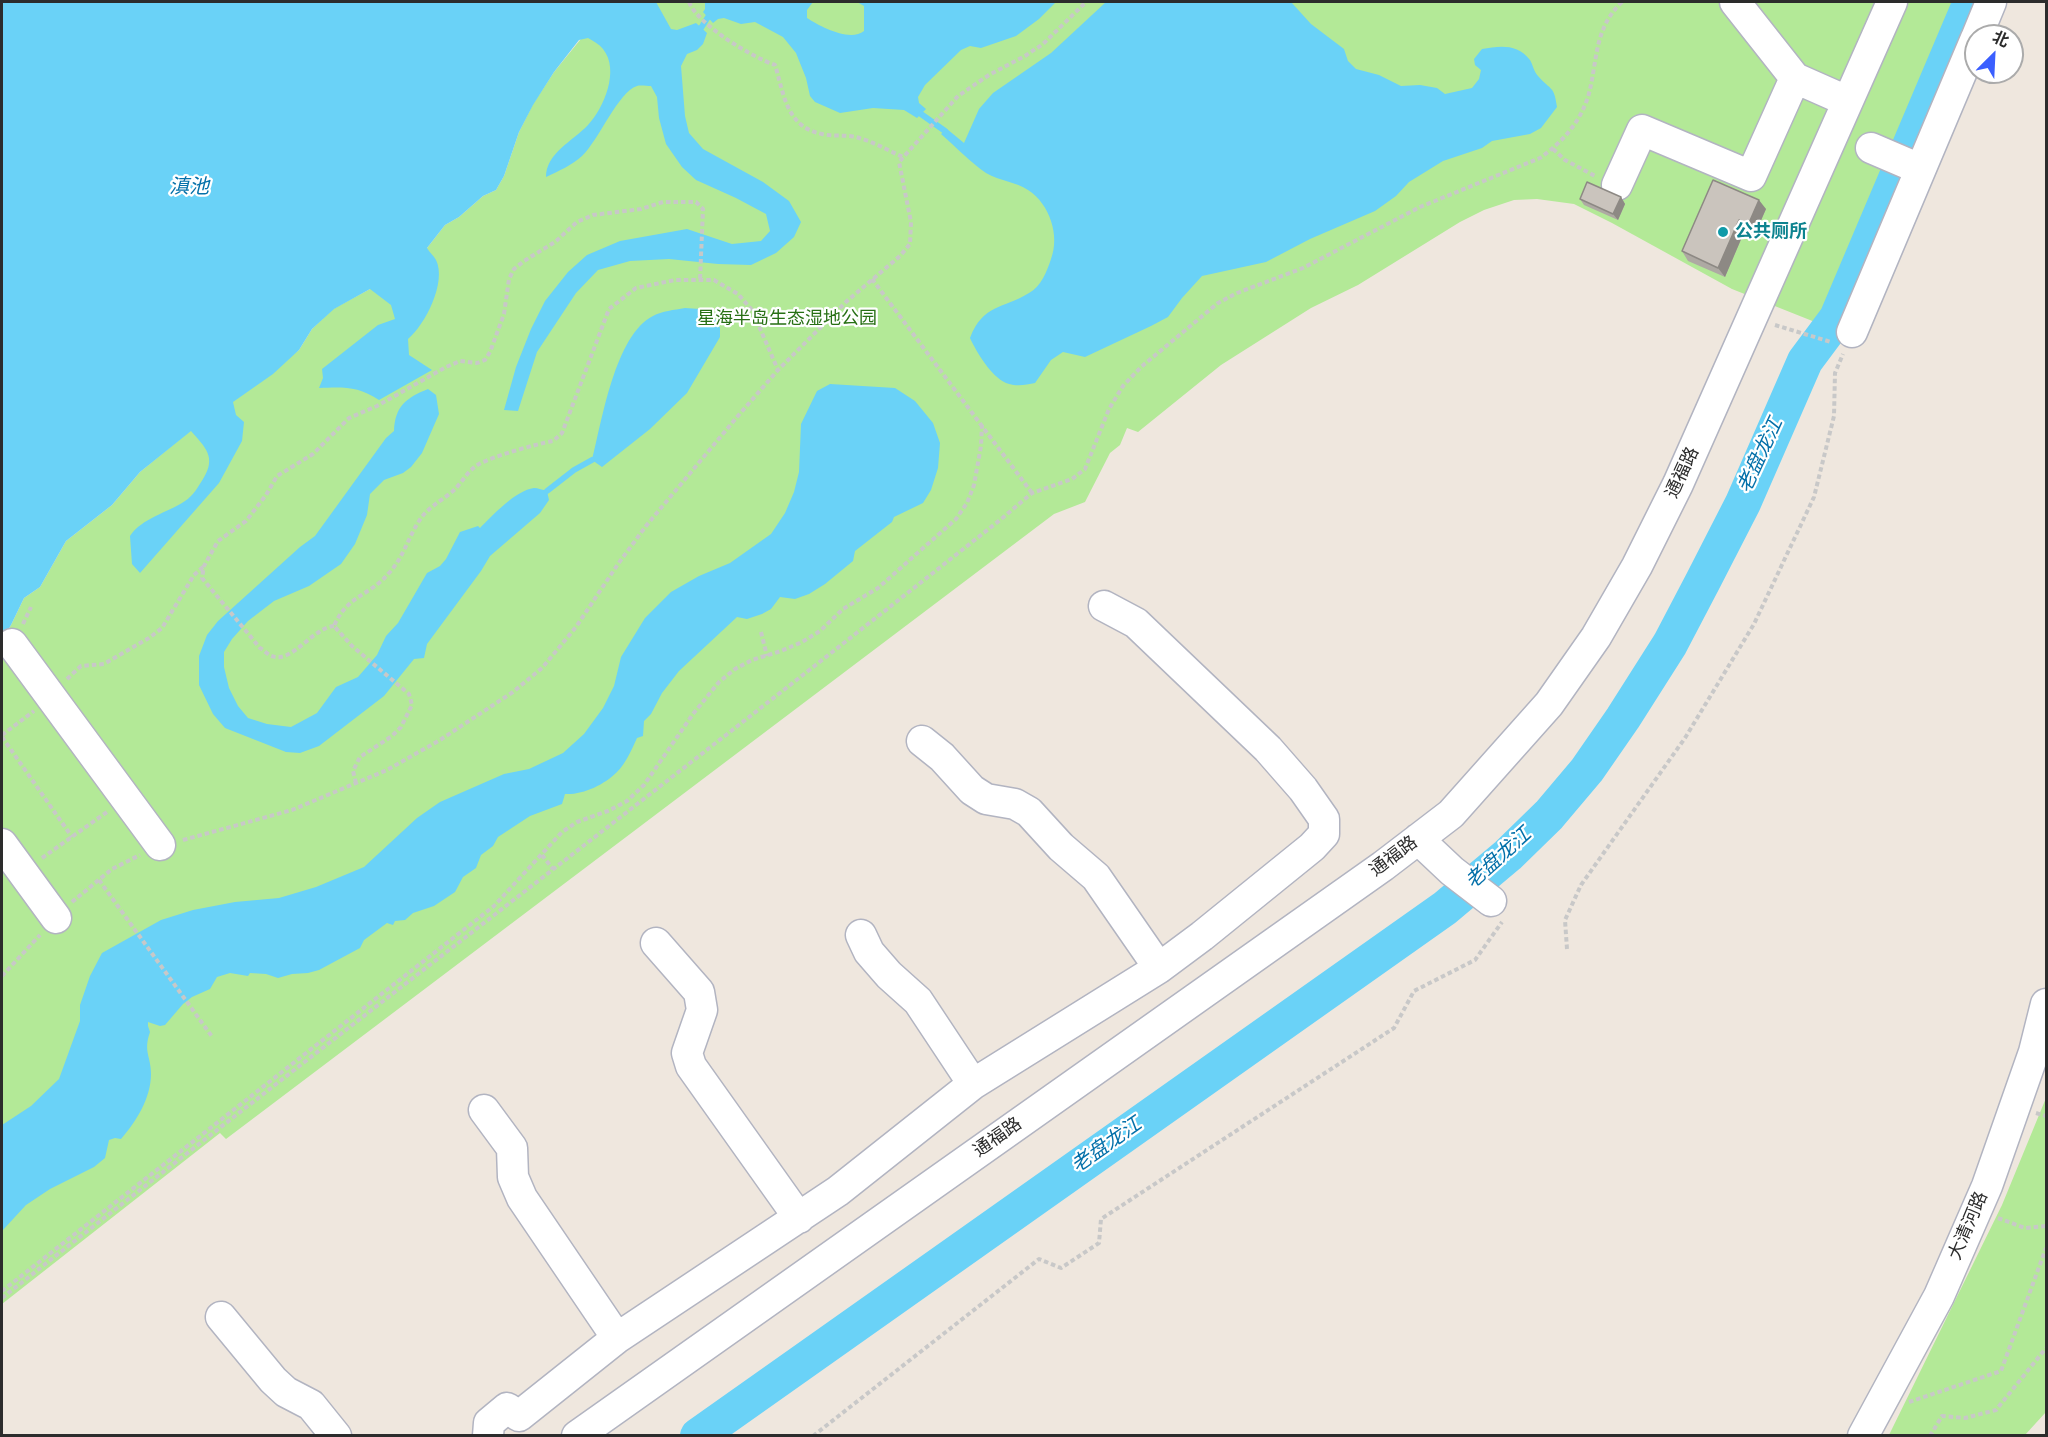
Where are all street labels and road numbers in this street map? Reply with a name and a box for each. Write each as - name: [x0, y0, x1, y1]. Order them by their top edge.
- street label: 通福路: [1662, 444, 1704, 502]
- street label: 通福路: [1366, 832, 1422, 882]
- street label: 通福路: [970, 1114, 1026, 1162]
- street label: 大清河路: [1945, 1189, 1993, 1263]

